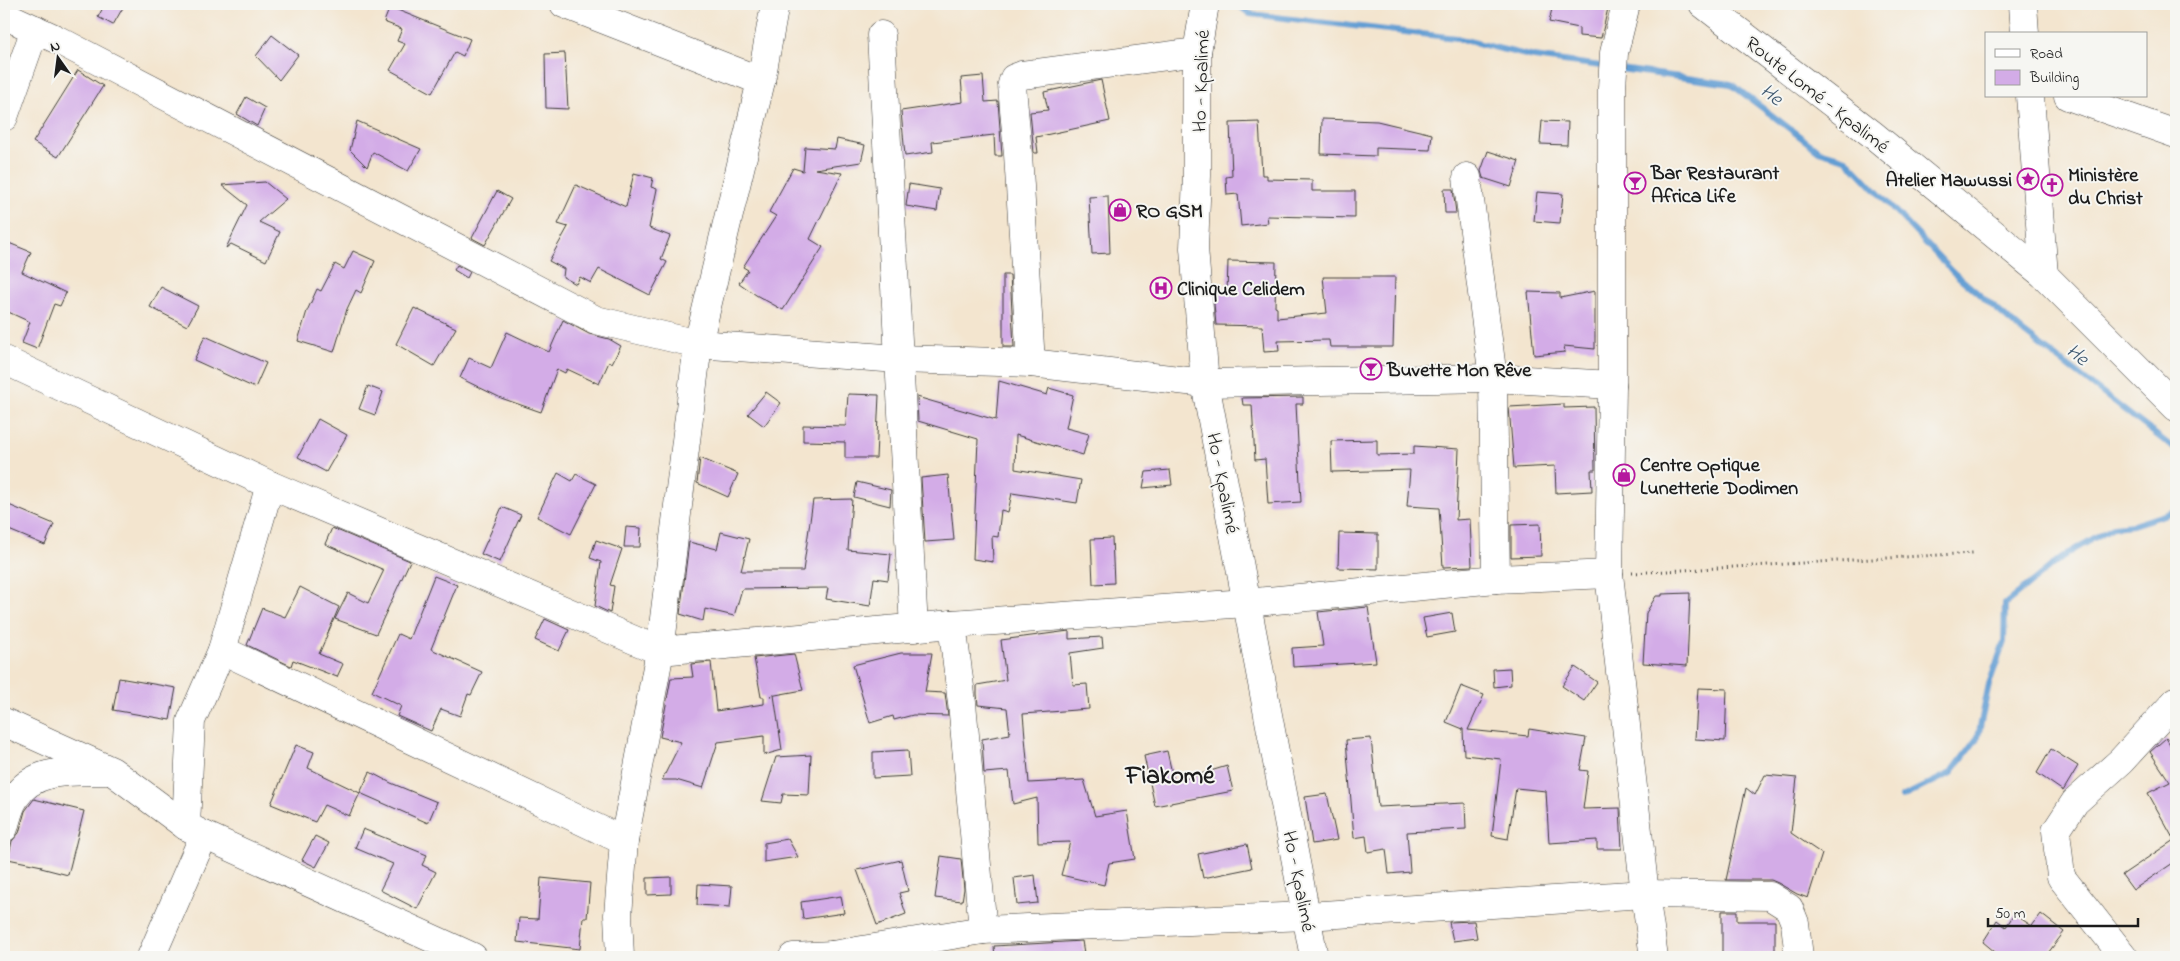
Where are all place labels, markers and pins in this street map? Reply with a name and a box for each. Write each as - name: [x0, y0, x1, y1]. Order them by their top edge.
- place label: Bar Restaurant Africa Life: [1650, 160, 1779, 212]
- place label: Ministère du Christ: [2068, 162, 2143, 214]
- place label: Atelier Mawussi: [1885, 167, 2012, 196]
- place icon: Atelier Mawussi: [2016, 167, 2040, 191]
- bar icon: Bar Restaurant Africa Life: [1623, 171, 1647, 195]
- church icon: Ministère du Christ: [2040, 173, 2064, 197]
- shop icon: RO GSM: [1108, 198, 1132, 222]
- place label: RO GSM: [1136, 198, 1203, 227]
- hospital icon: Clinique Celidem: [1149, 276, 1173, 300]
- place label: Clinique Celidem: [1177, 276, 1305, 305]
- bar icon: Buvette Mon Rêve: [1359, 357, 1383, 381]
- place label: Buvette Mon Rêve: [1386, 357, 1532, 386]
- place label: Centre Optique Lunetterie Dodimen: [1640, 452, 1798, 504]
- shop icon: Centre Optique Lunetterie Dodimen: [1612, 463, 1636, 487]

